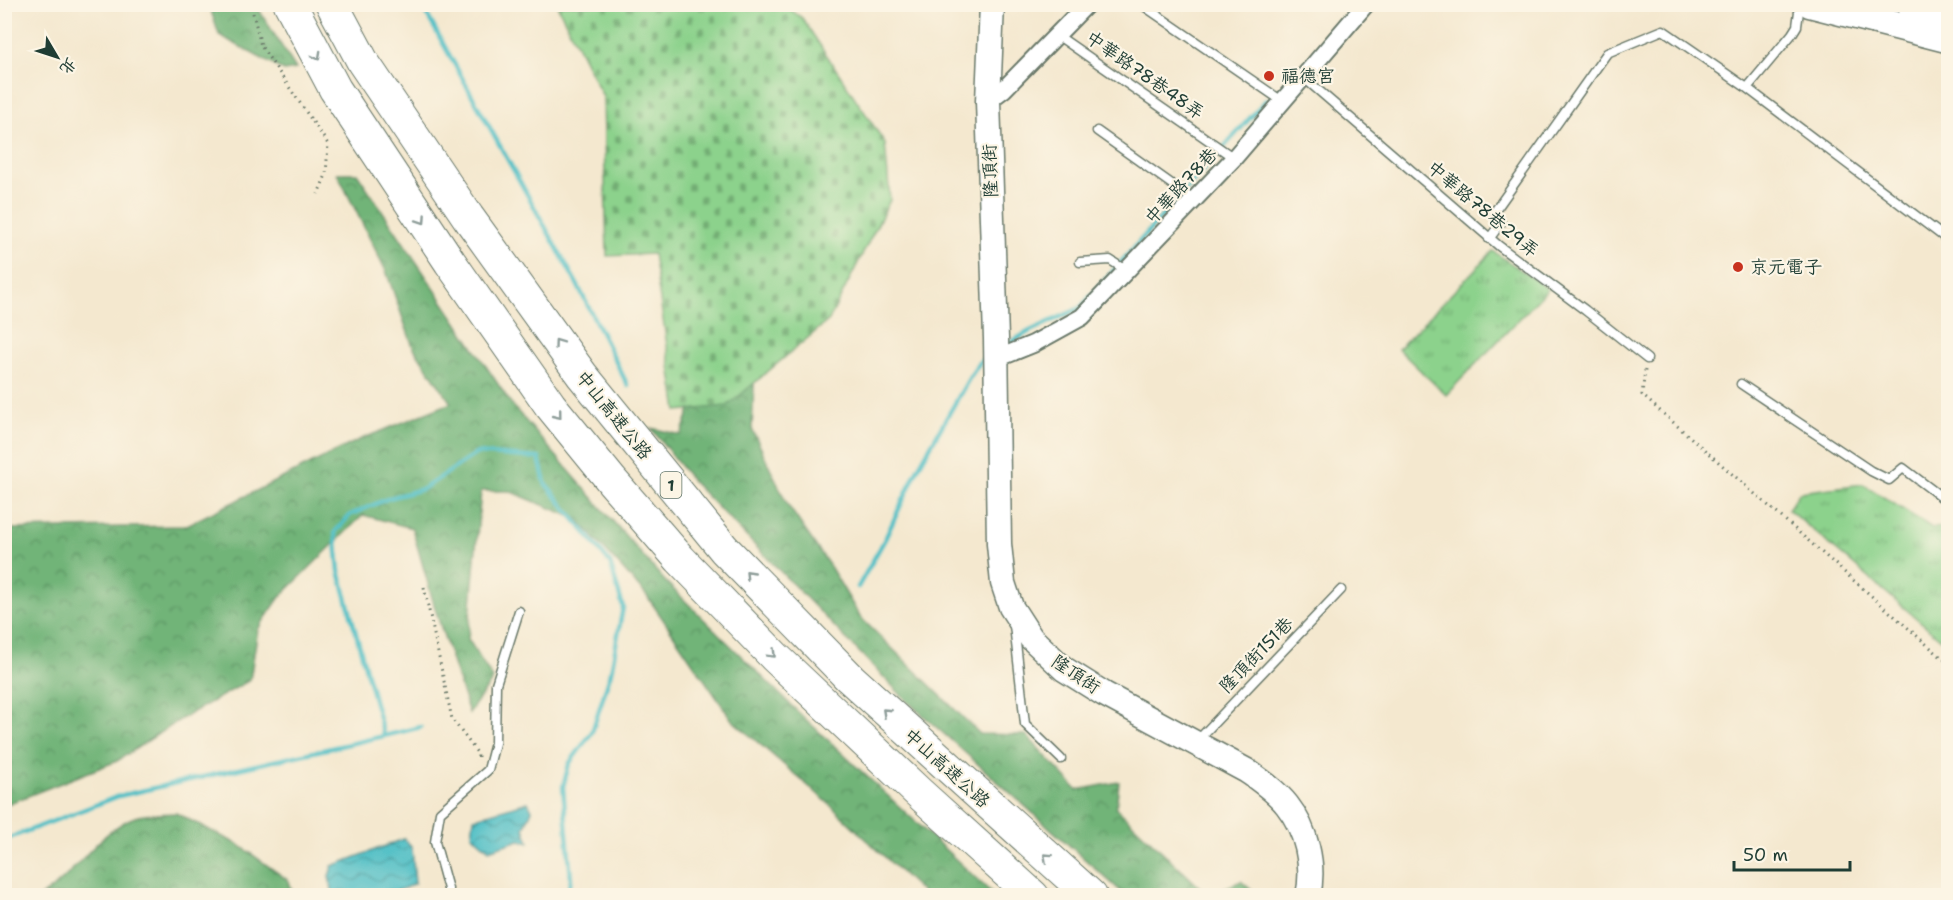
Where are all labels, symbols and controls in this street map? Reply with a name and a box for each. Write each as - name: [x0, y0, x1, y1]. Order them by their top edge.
- street label: 中華路78巷48弄: [1081, 25, 1209, 125]
- north arrow: [27, 27, 87, 87]
- one-way arrow: [310, 50, 321, 61]
- text: 北: [55, 53, 81, 79]
- place label: 福德宮: [1281, 64, 1335, 88]
- marker: 福德宮: [1262, 69, 1276, 83]
- street label: 中華路78巷: [1139, 143, 1223, 229]
- street label: 隆頂街: [977, 144, 1003, 198]
- street label: 中華路78巷29弄: [1422, 155, 1544, 263]
- one-way arrow: [415, 214, 426, 225]
- place label: 京元電子: [1750, 255, 1822, 279]
- marker: 京元電子: [1731, 260, 1745, 274]
- one-way arrow: [554, 338, 565, 349]
- street label: 中山高速公路: [571, 365, 657, 465]
- one-way arrow: [551, 408, 562, 419]
- road number: 1: [660, 472, 682, 498]
- one-way arrow: [745, 571, 756, 582]
- street label: 隆頂街151巷: [1214, 612, 1298, 698]
- one-way arrow: [764, 646, 775, 657]
- street label: 隆頂街: [1047, 649, 1105, 699]
- one-way arrow: [883, 709, 894, 720]
- street label: 中山高速公路: [899, 723, 995, 813]
- scale bar: [1734, 834, 1850, 872]
- text: 50 m: [1743, 843, 1788, 867]
- one-way arrow: [1043, 853, 1054, 864]

